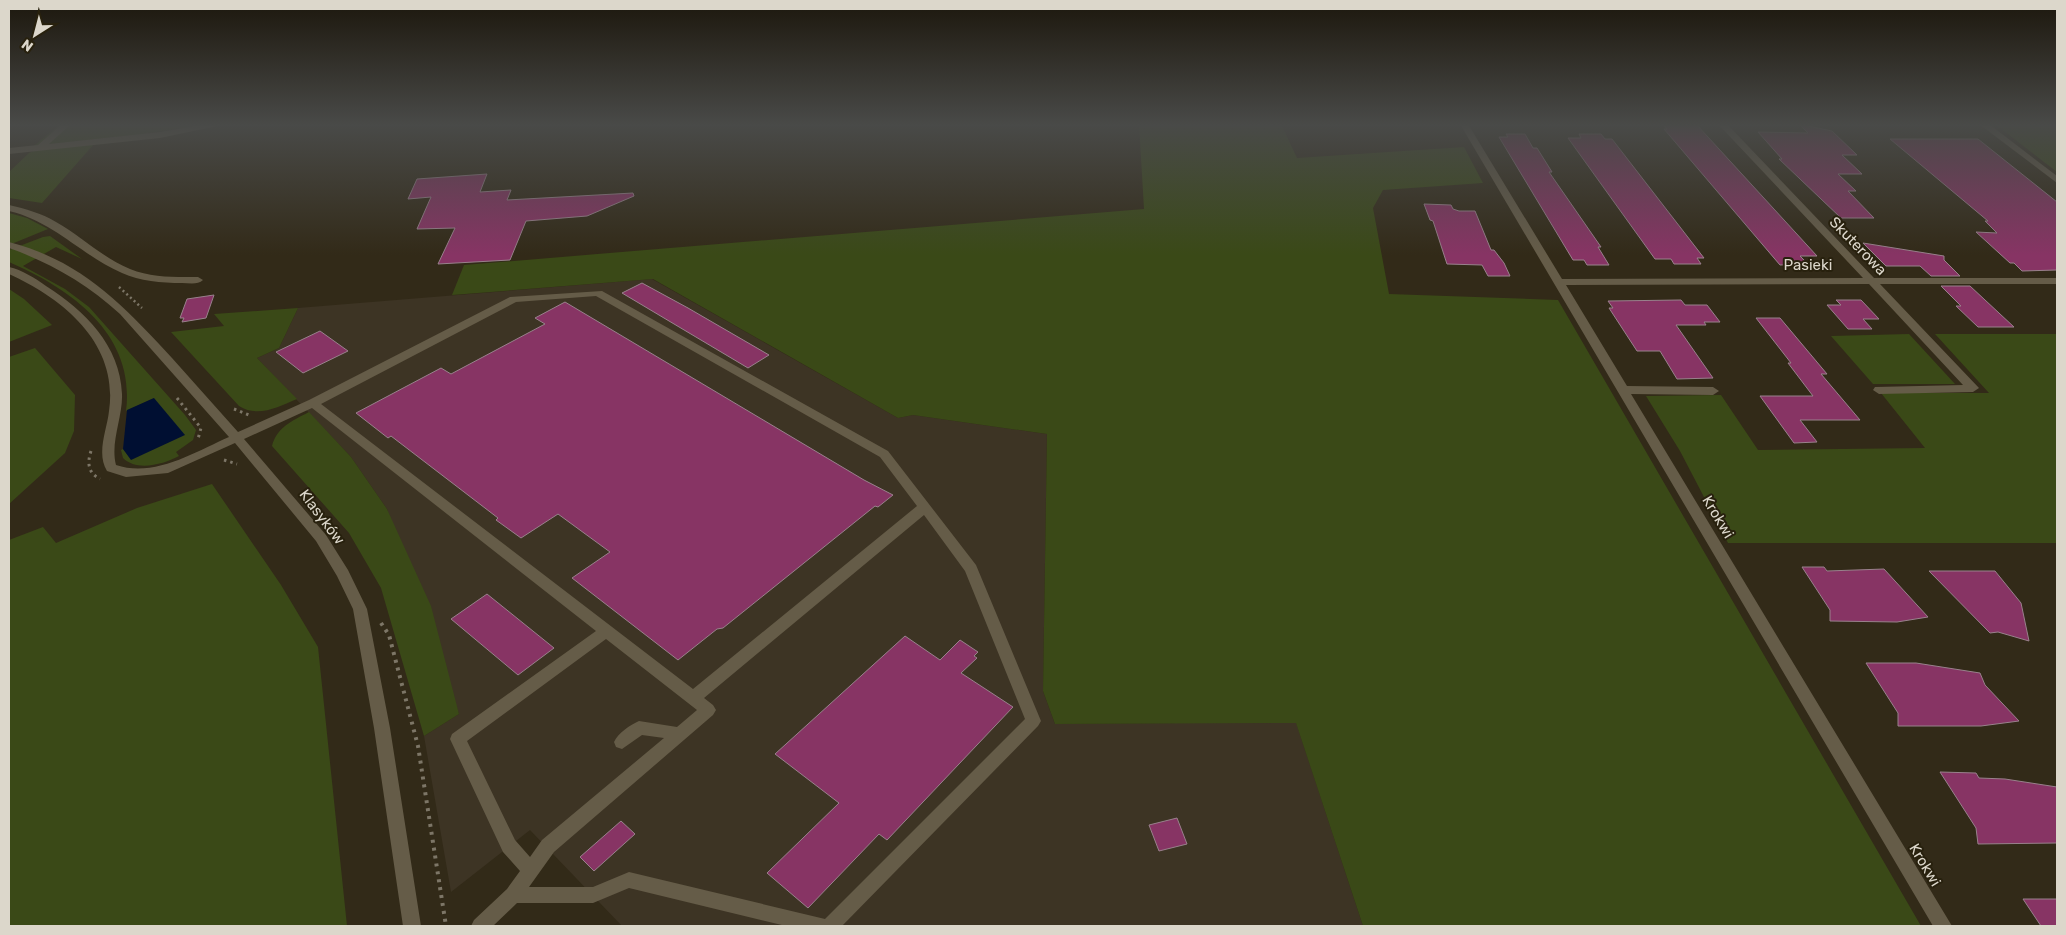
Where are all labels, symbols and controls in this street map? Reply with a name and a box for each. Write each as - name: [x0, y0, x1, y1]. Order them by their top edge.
- north arrow: [10, 10, 60, 60]
- text: N: [19, 35, 37, 55]
- street label: Skuterowa: [1826, 213, 1890, 279]
- street label: Pasieki: [1784, 256, 1832, 274]
- street label: Klasyków: [295, 486, 349, 548]
- street label: Krokwi: [1698, 492, 1738, 542]
- street label: Krokwi: [1905, 840, 1945, 890]

